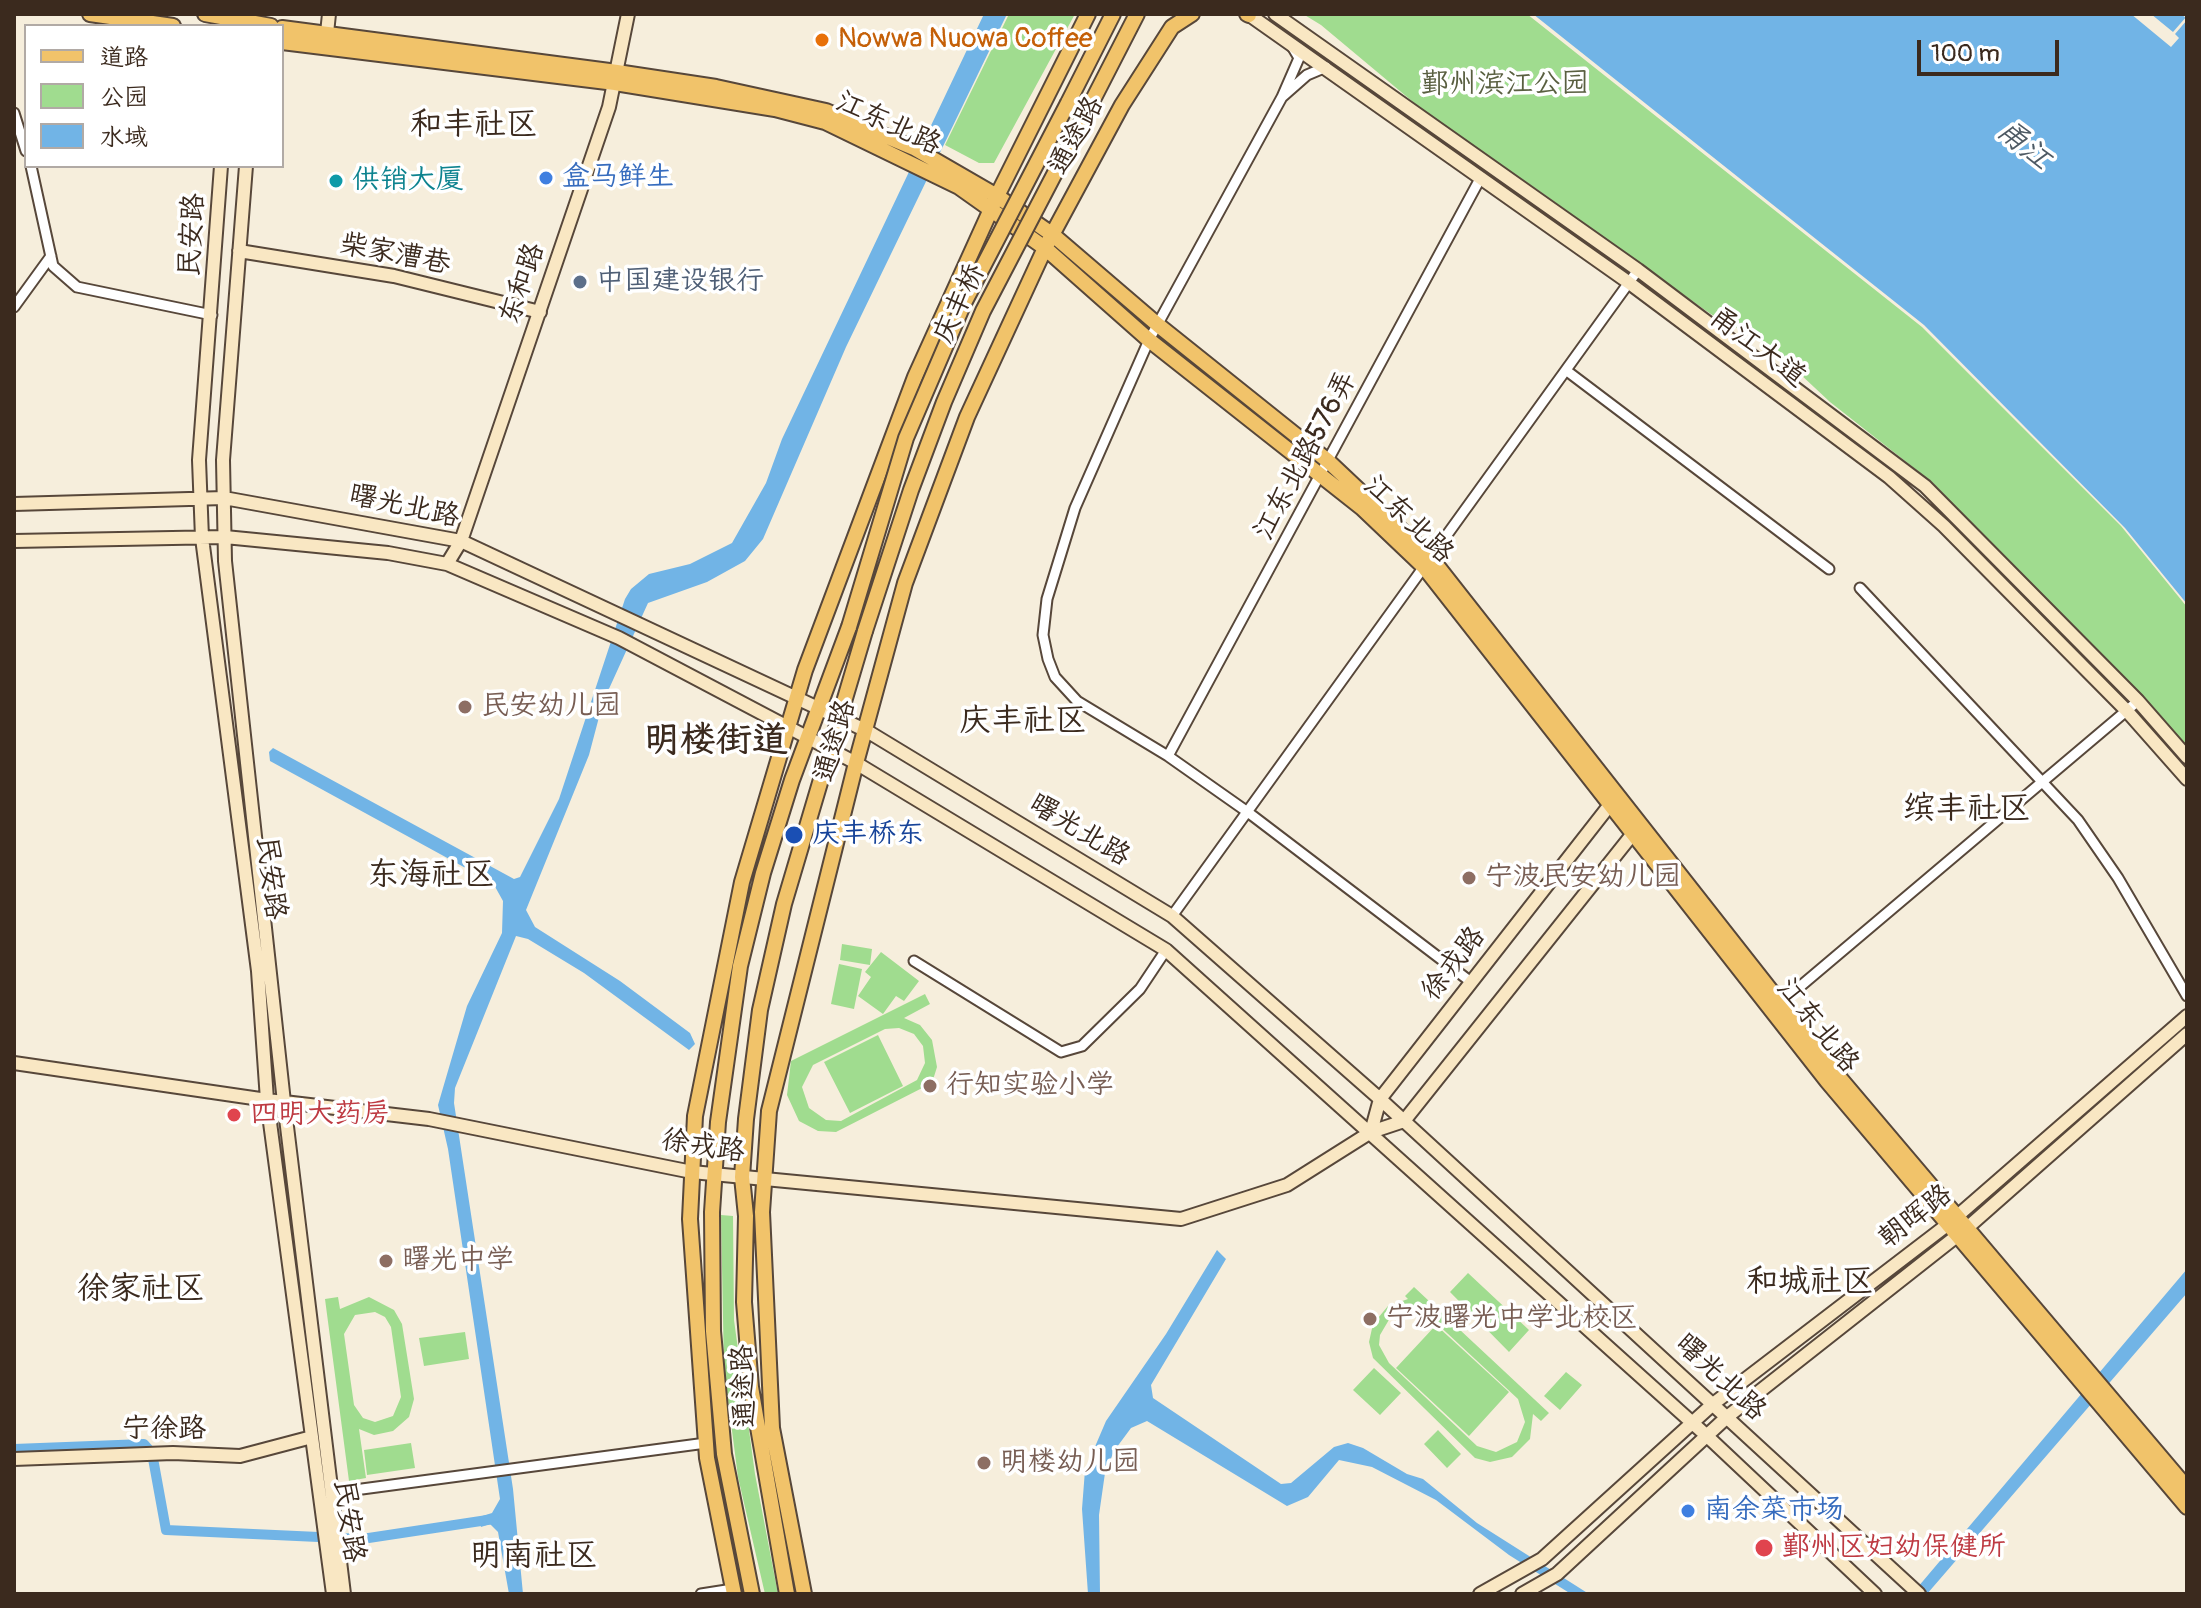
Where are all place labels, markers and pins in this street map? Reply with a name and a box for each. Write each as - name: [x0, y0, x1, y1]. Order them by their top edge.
- place label: Nowwa Nuowa Coffee: [838, 23, 1093, 57]
- marker: Nowwa Nuowa Coffee: [813, 31, 831, 49]
- place label: 盒马鲜生: [562, 161, 674, 195]
- place label: 供销大厦: [352, 164, 464, 198]
- marker: 盒马鲜生: [537, 169, 555, 187]
- marker: 供销大厦: [327, 172, 345, 190]
- place label: 中国建设银行: [596, 265, 764, 299]
- marker: 中国建设银行: [571, 273, 589, 291]
- place label: 民安幼儿园: [481, 690, 621, 724]
- marker: 民安幼儿园: [456, 698, 474, 716]
- place label: 庆丰桥东: [812, 818, 924, 852]
- marker: 庆丰桥东: [783, 824, 805, 846]
- place label: 宁波民安幼儿园: [1485, 861, 1681, 895]
- marker: 宁波民安幼儿园: [1460, 869, 1478, 887]
- place label: 行知实验小学: [946, 1069, 1114, 1103]
- marker: 行知实验小学: [921, 1077, 939, 1095]
- place label: 四明大药房: [250, 1098, 390, 1132]
- marker: 四明大药房: [225, 1106, 243, 1124]
- place label: 曙光中学: [402, 1244, 514, 1278]
- marker: 曙光中学: [377, 1252, 395, 1270]
- place label: 宁波曙光中学北校区: [1386, 1302, 1638, 1336]
- marker: 宁波曙光中学北校区: [1361, 1310, 1379, 1328]
- place label: 明楼幼儿园: [1000, 1446, 1140, 1480]
- marker: 明楼幼儿园: [975, 1454, 993, 1472]
- place label: 南余菜市场: [1704, 1494, 1844, 1528]
- marker: 南余菜市场: [1679, 1502, 1697, 1520]
- place label: 鄞州区妇幼保健所: [1782, 1531, 2006, 1565]
- marker: 鄞州区妇幼保健所: [1753, 1537, 1775, 1559]

